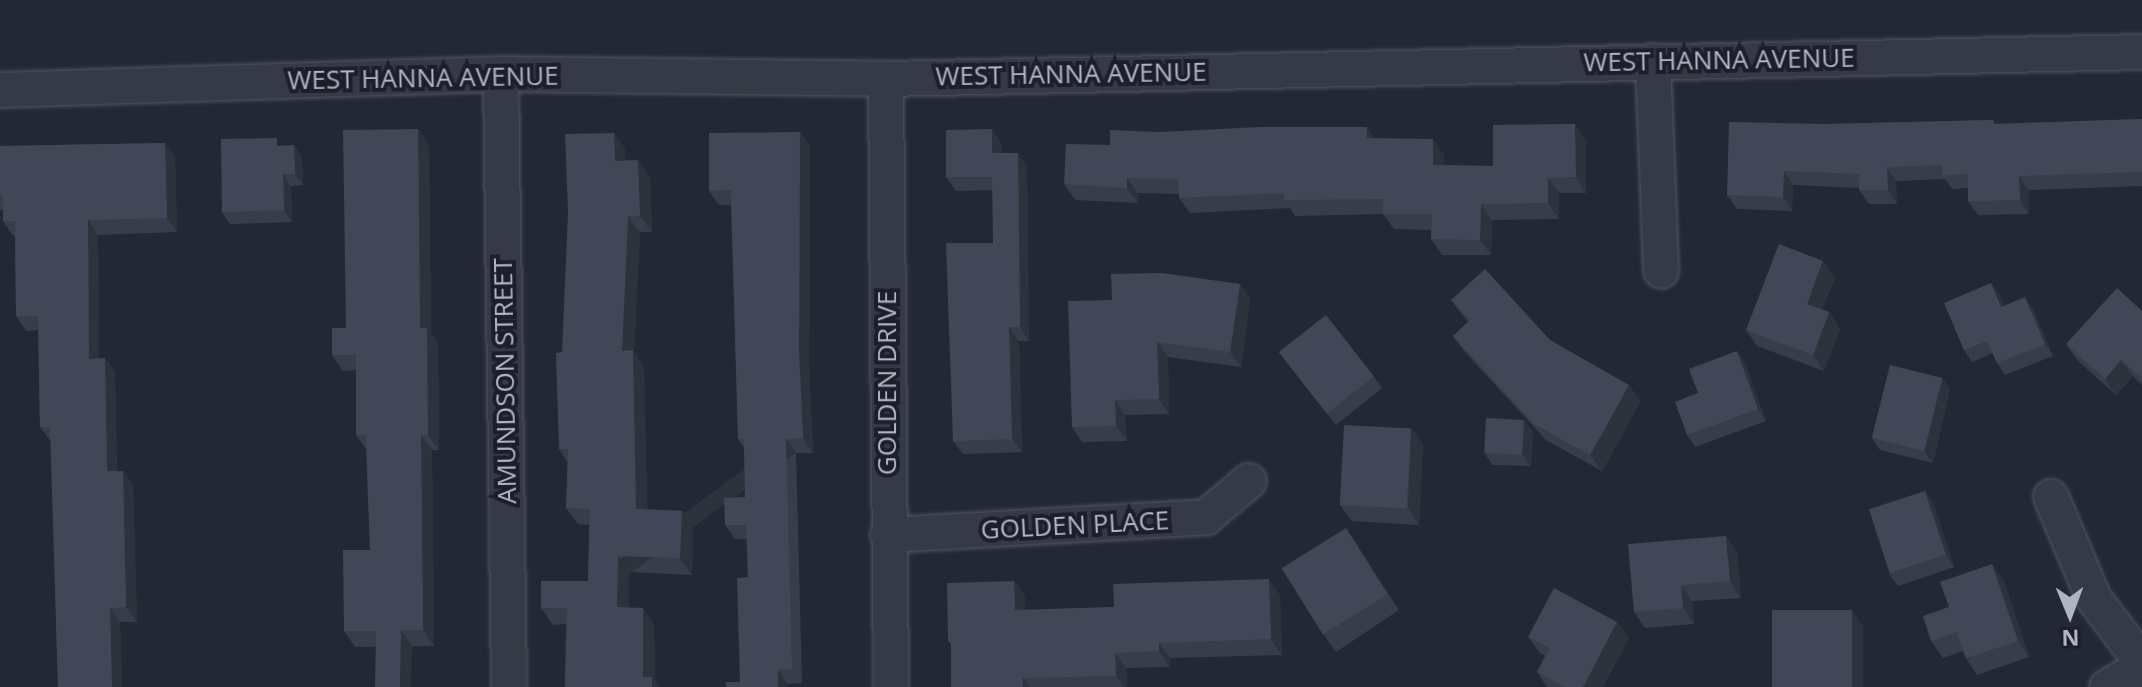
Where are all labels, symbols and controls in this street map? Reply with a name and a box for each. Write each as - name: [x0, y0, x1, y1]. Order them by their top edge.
- street label: WEST HANNA AVENUE: [1583, 42, 1855, 78]
- street label: WEST HANNA AVENUE: [935, 56, 1207, 92]
- street label: WEST HANNA AVENUE: [287, 60, 559, 96]
- street label: AMUNDSON STREET: [487, 258, 523, 504]
- street label: GOLDEN DRIVE: [871, 291, 903, 475]
- street label: GOLDEN PLACE: [980, 504, 1170, 546]
- north arrow: [2030, 575, 2110, 655]
- text: N: [2061, 624, 2080, 654]

